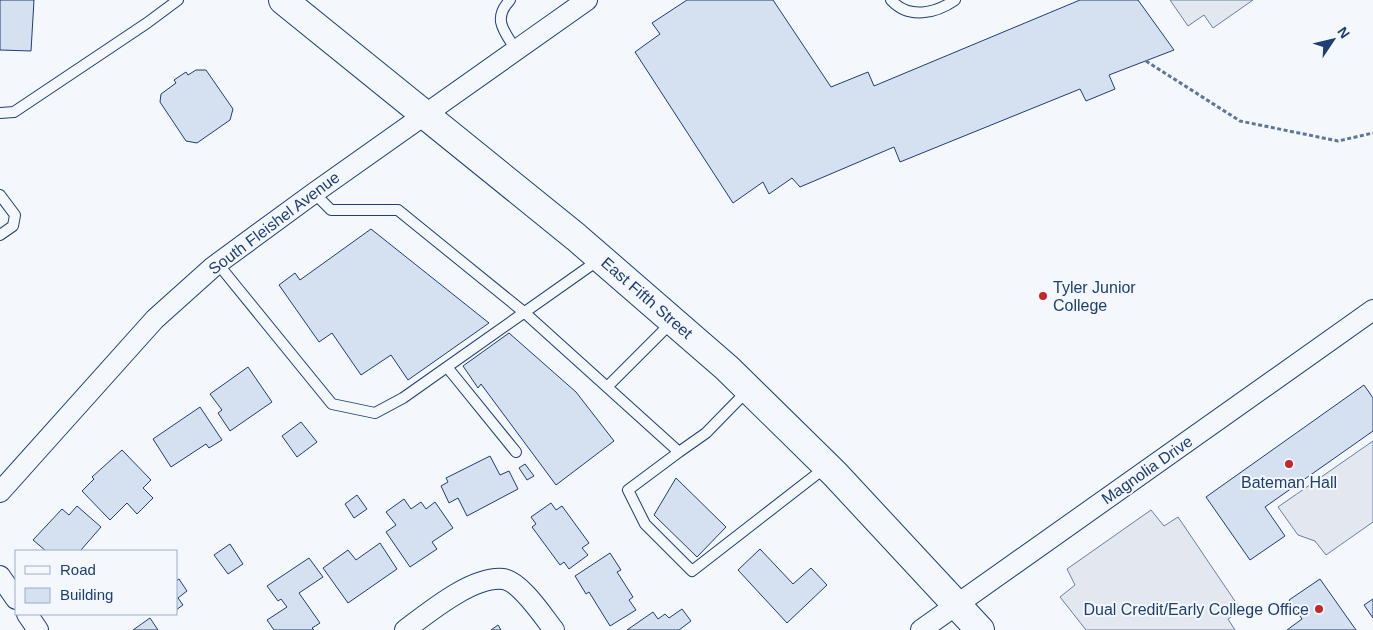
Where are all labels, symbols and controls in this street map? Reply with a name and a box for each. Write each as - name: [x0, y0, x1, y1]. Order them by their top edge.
- north arrow: [1308, 15, 1358, 65]
- text: N: [1334, 24, 1353, 41]
- street label: South Fleishel Avenue: [205, 168, 343, 278]
- street label: East Fifth Street: [598, 254, 696, 342]
- place label: Tyler Junior College: [1053, 279, 1136, 314]
- marker: Tyler Junior College: [1037, 290, 1049, 302]
- street label: Magnolia Drive: [1098, 432, 1196, 508]
- marker: Bateman Hall: [1283, 458, 1295, 470]
- place label: Bateman Hall: [1241, 474, 1337, 491]
- legend: [15, 550, 178, 615]
- text: Road: [60, 561, 96, 578]
- text: Building: [60, 586, 113, 603]
- place label: Dual Credit/Early College Office: [1083, 601, 1309, 618]
- marker: Dual Credit/Early College Office: [1313, 603, 1325, 615]

